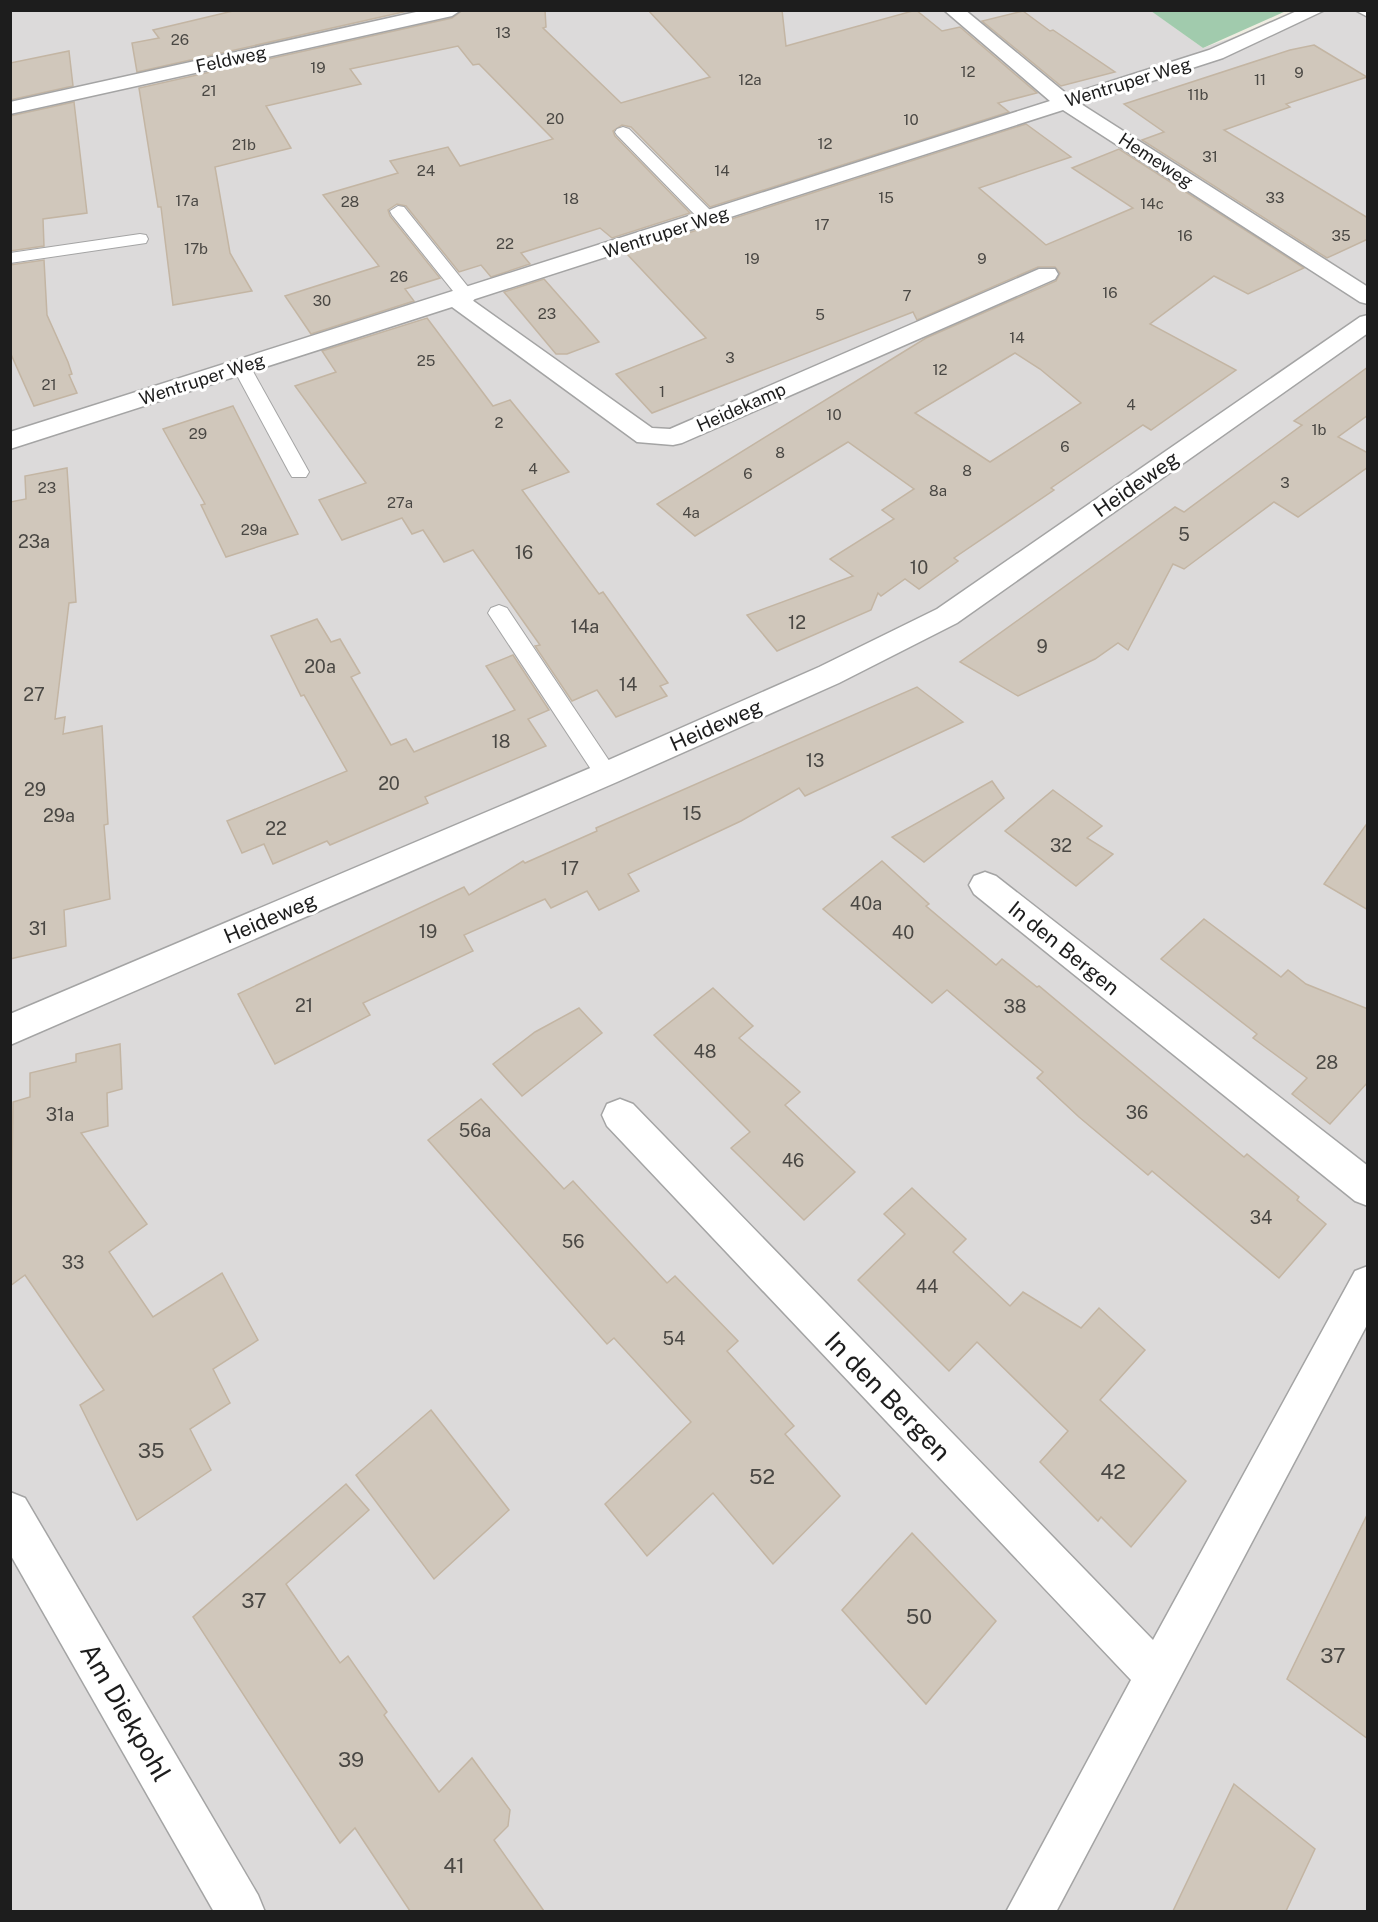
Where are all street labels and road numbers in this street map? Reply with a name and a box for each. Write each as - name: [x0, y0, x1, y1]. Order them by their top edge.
- street label: Feldweg: [194, 41, 268, 77]
- street label: Wentruper Weg: [1062, 53, 1194, 111]
- street label: Hemeweg: [1115, 128, 1197, 192]
- street label: Wentruper Weg: [601, 202, 731, 262]
- street label: Wentruper Weg: [137, 349, 267, 409]
- street label: Heidekamp: [693, 378, 789, 436]
- street label: Heideweg: [1089, 446, 1183, 522]
- street label: Heideweg: [666, 694, 766, 756]
- street label: Heideweg: [220, 887, 320, 949]
- street label: In den Bergen: [1004, 896, 1124, 1000]
- street label: In den Bergen: [819, 1325, 957, 1467]
- street label: Am Diekpohl: [74, 1638, 178, 1786]

